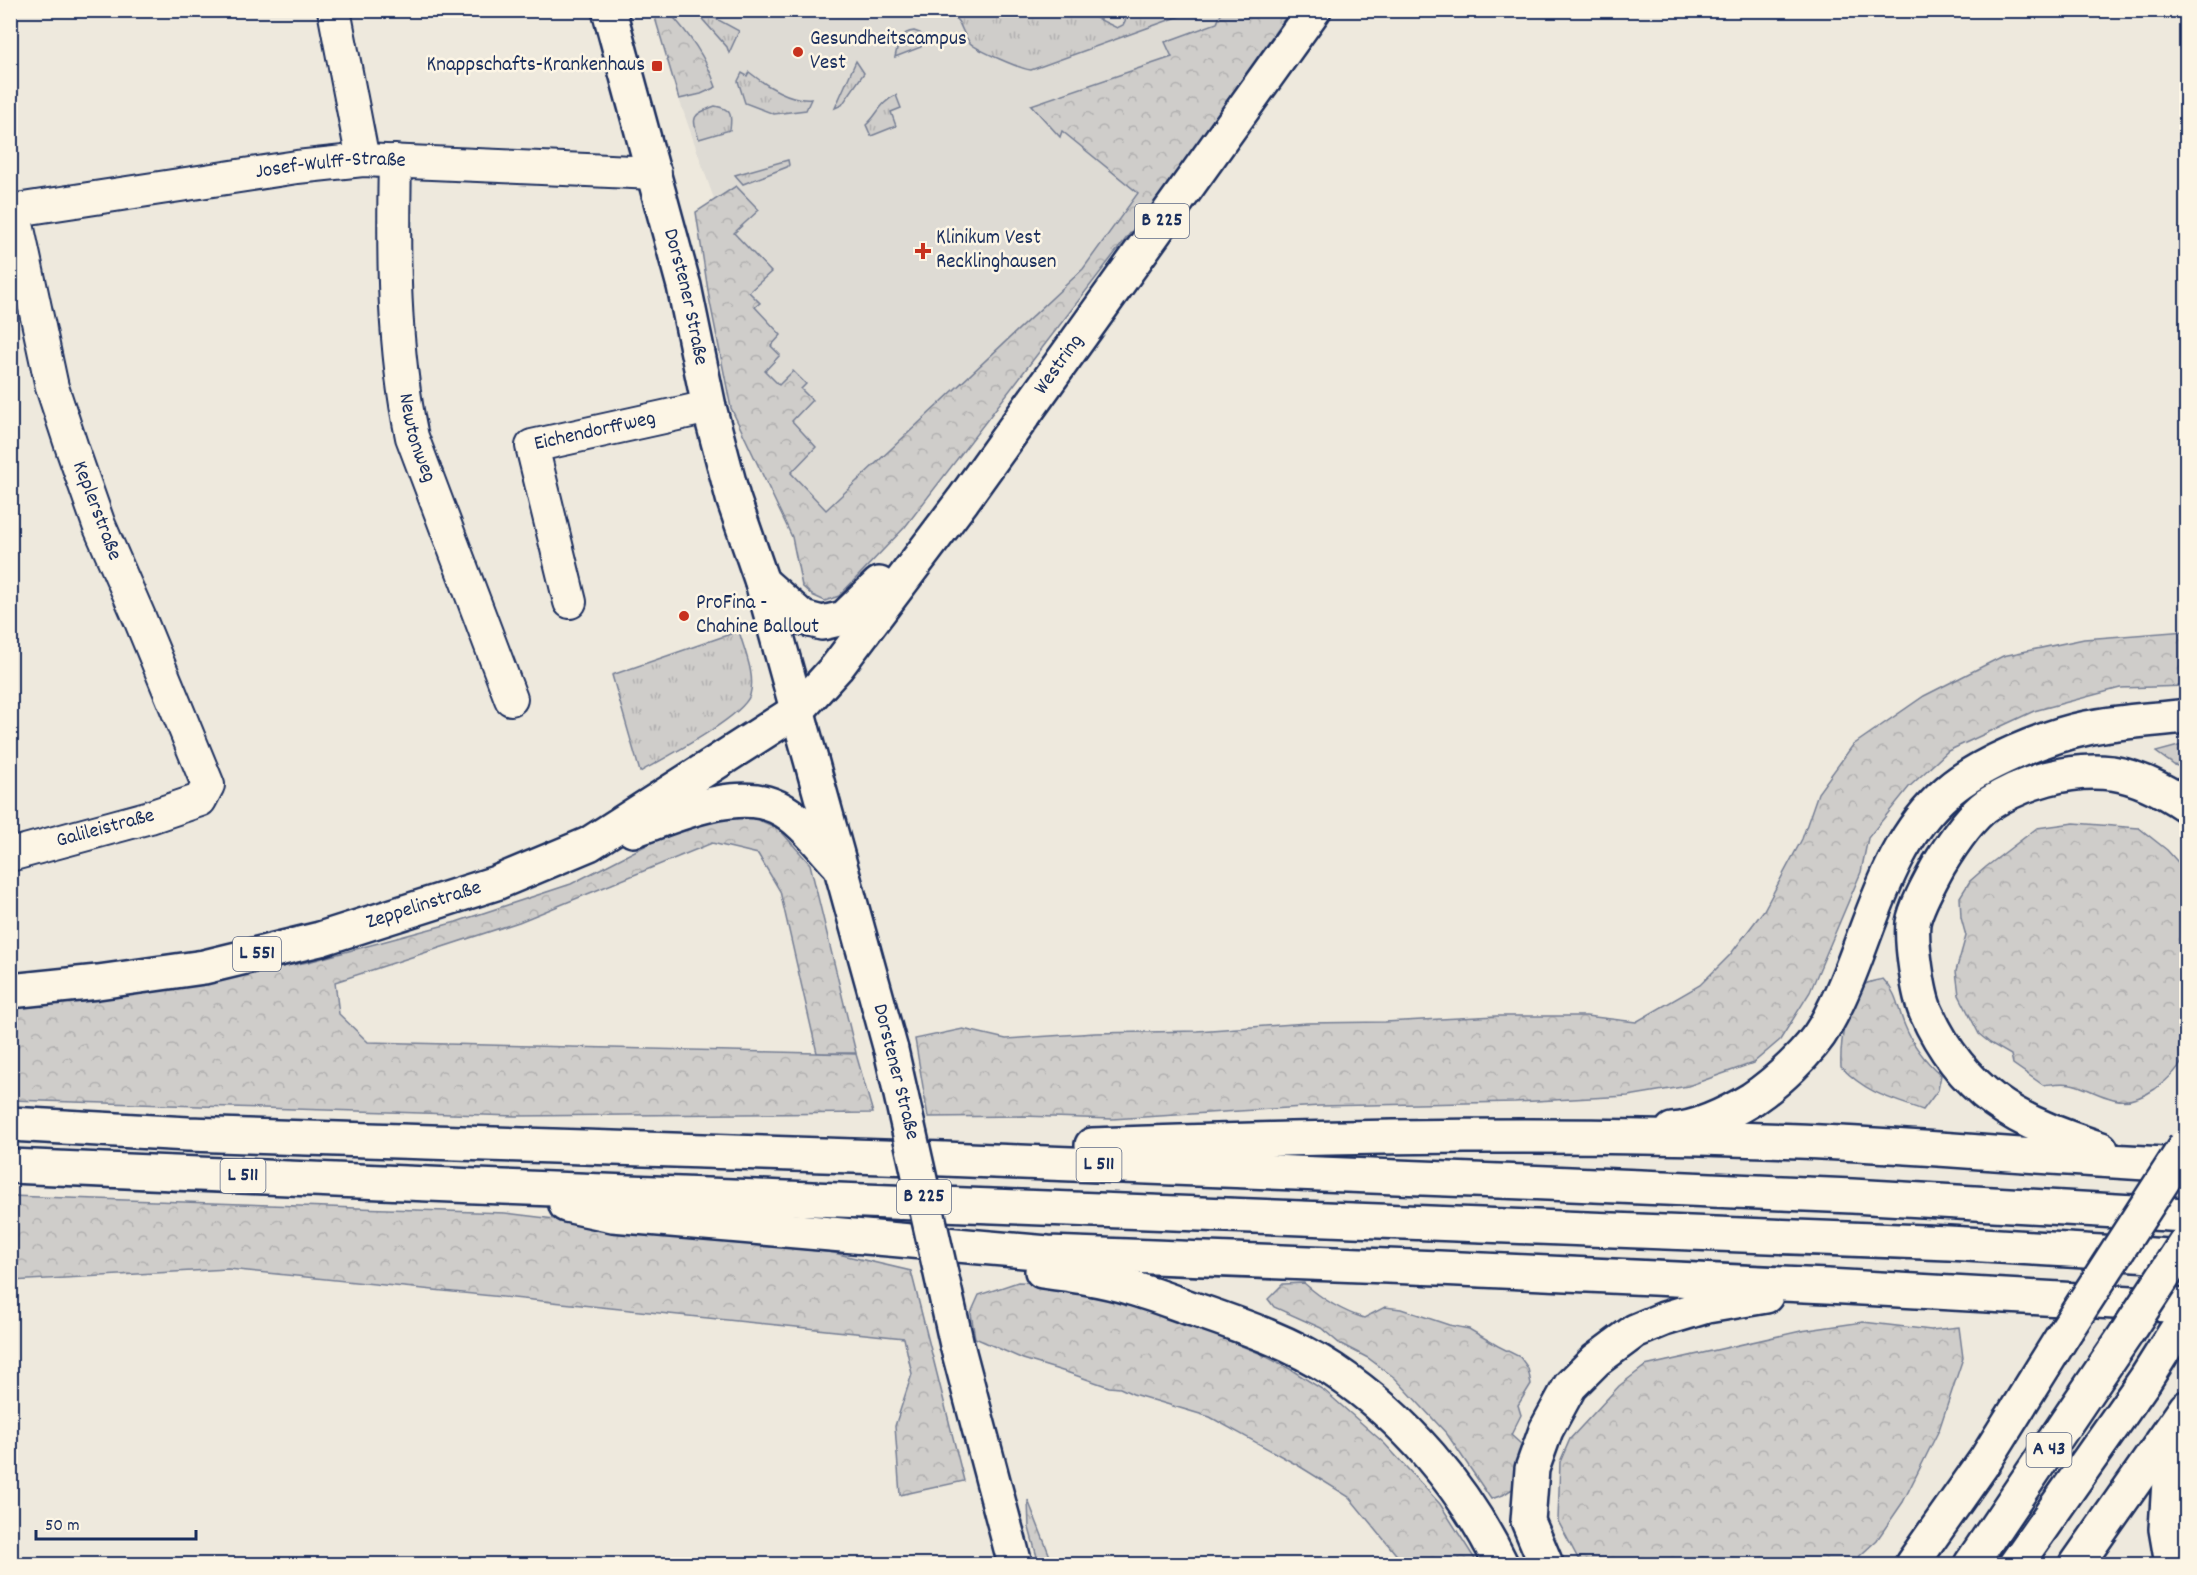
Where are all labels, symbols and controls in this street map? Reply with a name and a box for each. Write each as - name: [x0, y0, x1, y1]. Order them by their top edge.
- place label: Gesundheitscampus Vest: [810, 25, 967, 79]
- marker: Gesundheitscampus Vest: [791, 45, 805, 59]
- place label: Knappschafts-Krankenhaus: [427, 51, 645, 81]
- marker: Knappschafts-Krankenhaus: [650, 59, 664, 73]
- street label: Josef-Wulff-Straße: [253, 145, 406, 188]
- road number: B 225: [1135, 204, 1189, 238]
- place label: Klinikum Vest Recklinghausen: [936, 224, 1057, 278]
- street label: Dorstener Straße: [654, 225, 715, 368]
- marker: Klinikum Vest Recklinghausen: [914, 242, 932, 260]
- street label: Westring: [1028, 328, 1092, 402]
- street label: Newtonweg: [389, 391, 443, 487]
- street label: Eichendorffweg: [531, 404, 659, 460]
- street label: Keplerstraße: [63, 457, 129, 565]
- place label: ProFina - Chahine Ballout: [696, 589, 819, 643]
- marker: ProFina - Chahine Ballout: [677, 609, 691, 623]
- street label: Galileistraße: [53, 801, 158, 857]
- street label: Zeppelinstraße: [363, 874, 485, 938]
- road number: L 551: [233, 937, 281, 971]
- street label: Dorstener Straße: [864, 1001, 926, 1143]
- road number: L 511: [1076, 1148, 1122, 1182]
- road number: L 511: [220, 1159, 266, 1193]
- road number: B 225: [897, 1180, 951, 1214]
- road number: A 43: [2026, 1433, 2072, 1467]
- scale bar: [36, 1503, 196, 1541]
- text: 50 m: [45, 1514, 80, 1539]

